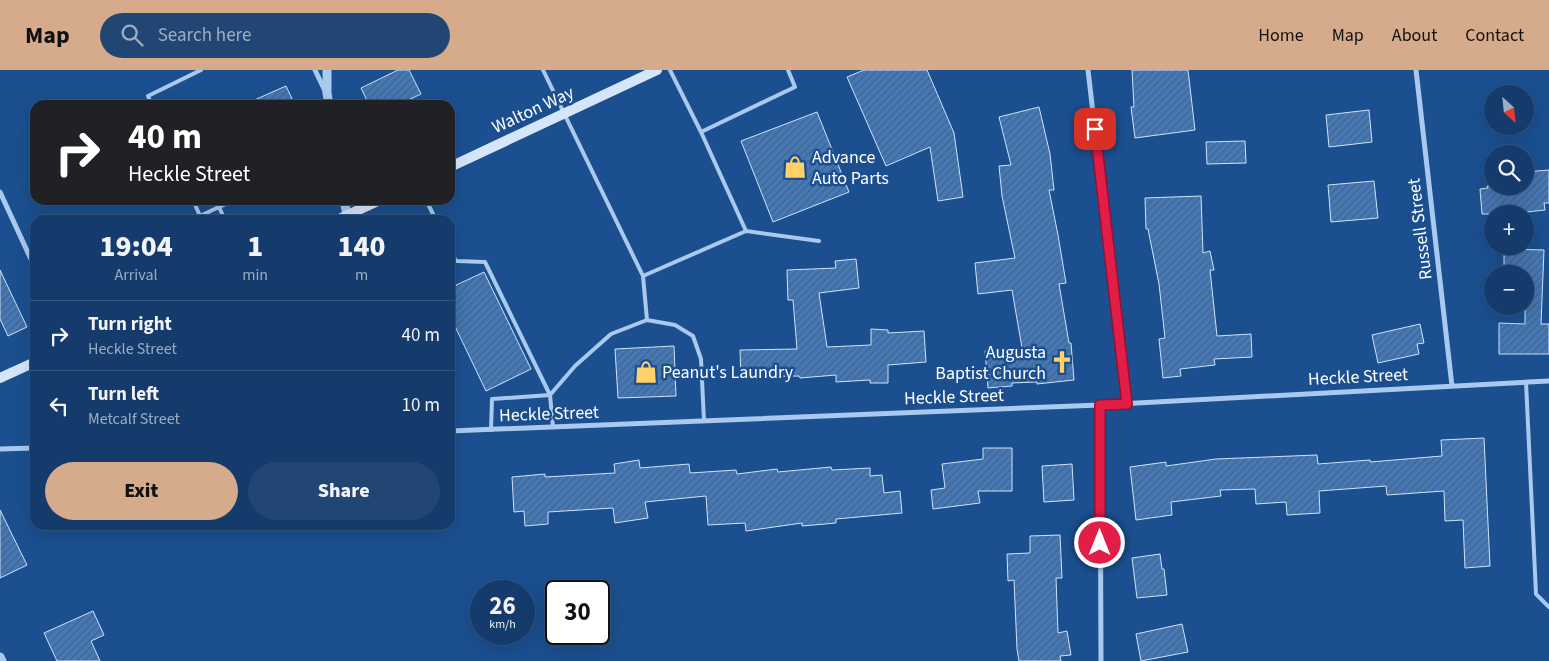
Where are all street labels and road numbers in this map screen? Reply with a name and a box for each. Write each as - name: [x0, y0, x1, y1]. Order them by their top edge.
- street label: Walton Way: [488, 80, 579, 140]
- street label: Russell Street: [1401, 177, 1439, 281]
- street label: Heckle Street: [1307, 362, 1409, 392]
- street label: Heckle Street: [904, 383, 1004, 411]
- street label: Heckle Street: [499, 400, 599, 428]

